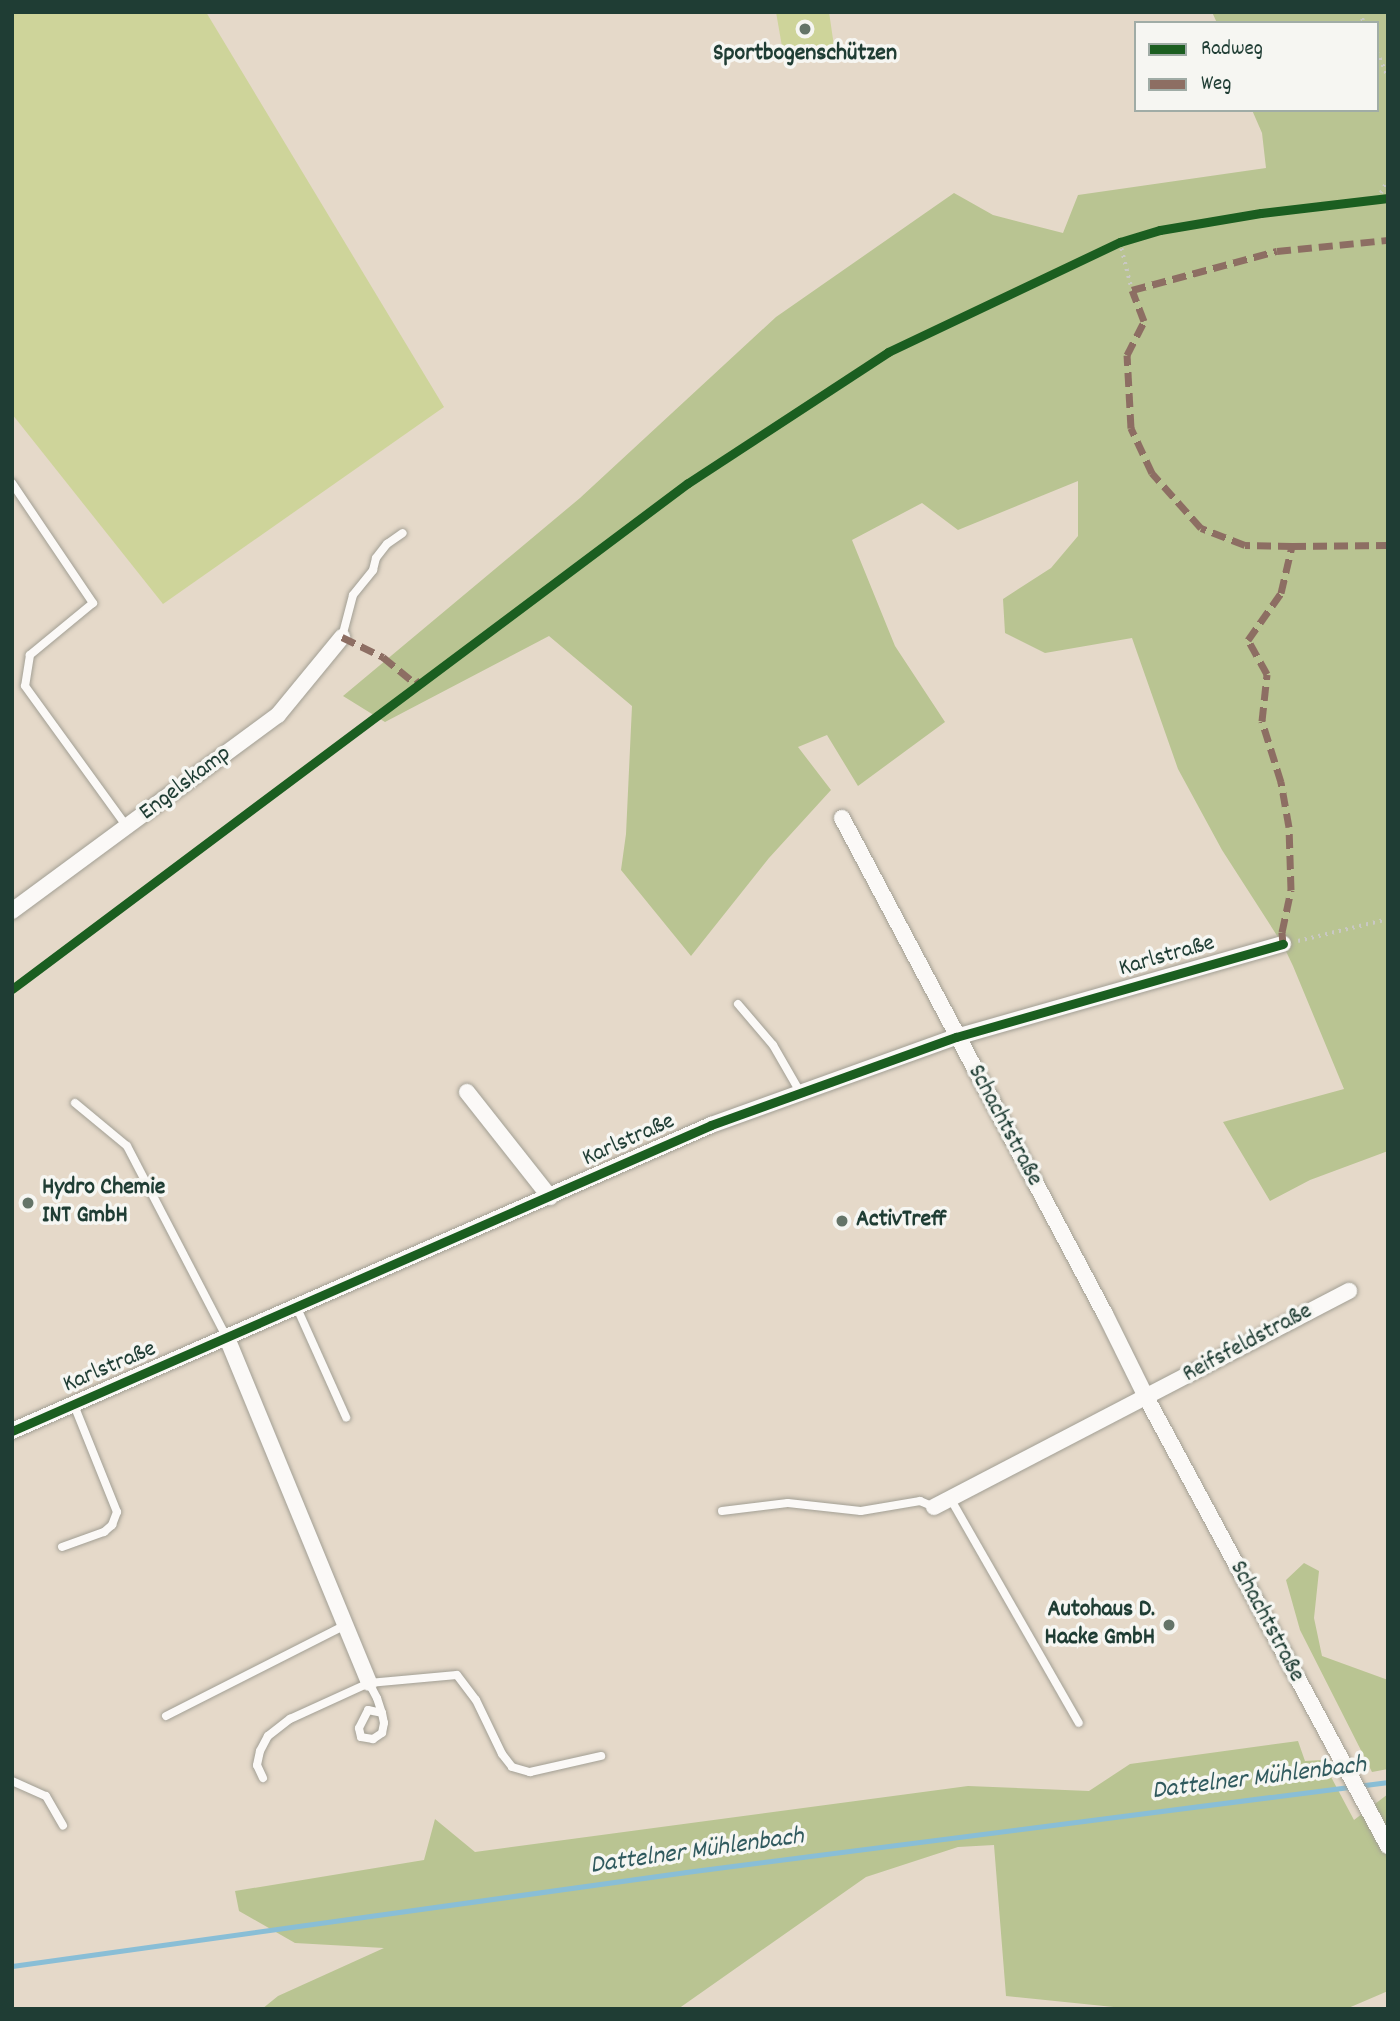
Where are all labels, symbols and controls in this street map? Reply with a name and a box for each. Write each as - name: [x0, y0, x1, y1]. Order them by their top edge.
- marker: Sportbogenschützen: [797, 21, 813, 37]
- legend: [1134, 21, 1379, 112]
- text: Radweg: [1201, 35, 1263, 65]
- place label: Sportbogenschützen: [713, 41, 897, 69]
- text: Weg: [1201, 70, 1232, 100]
- street label: Engelskamp: [134, 740, 238, 828]
- street label: Karlstraße: [1116, 930, 1218, 984]
- street label: Schachtstraße: [960, 1060, 1048, 1192]
- street label: Karlstraße: [578, 1108, 680, 1174]
- place label: Hydro Chemie INT GmbH: [42, 1175, 165, 1231]
- marker: Hydro Chemie INT GmbH: [20, 1195, 36, 1211]
- place label: ActivTreff: [856, 1207, 947, 1235]
- marker: ActivTreff: [834, 1213, 850, 1229]
- street label: Reifsfeldstraße: [1178, 1298, 1318, 1390]
- street label: Karlstraße: [59, 1336, 161, 1400]
- street label: Schachtstraße: [1222, 1556, 1310, 1688]
- place label: Autohaus D. Hacke GmbH: [1045, 1597, 1155, 1653]
- marker: Autohaus D. Hacke GmbH: [1161, 1617, 1177, 1633]
- water label: Dattelner Mühlenbach: [1150, 1750, 1368, 1808]
- water label: Dattelner Mühlenbach: [588, 1822, 806, 1882]

